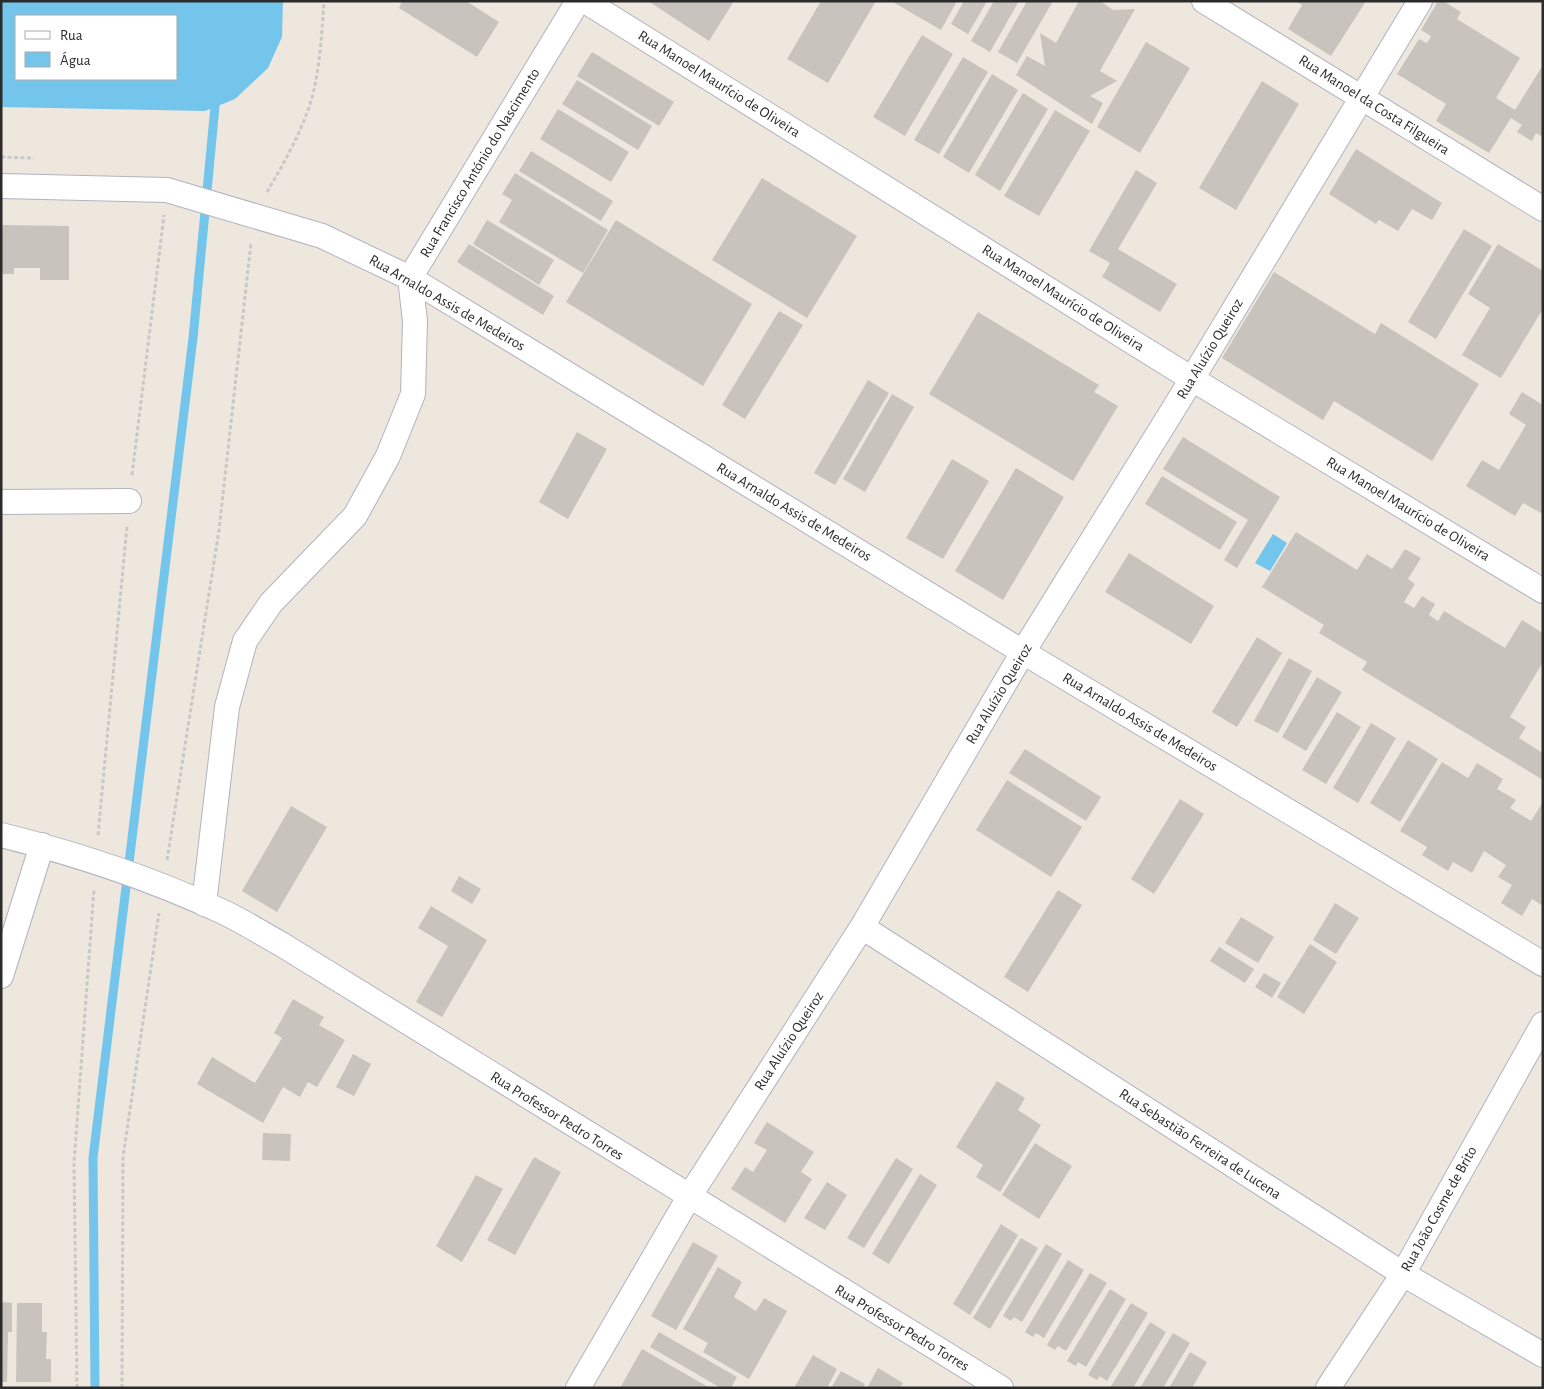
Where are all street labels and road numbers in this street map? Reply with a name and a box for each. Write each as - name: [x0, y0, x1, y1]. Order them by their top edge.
- street label: Rua Manoel Maurício de Oliveira: [635, 28, 803, 140]
- street label: Rua Manoel da Costa Filgueira: [1296, 52, 1452, 158]
- street label: Rua Francisco António do Nascimento: [417, 66, 543, 260]
- street label: Rua Manoel Maurício de Oliveira: [979, 242, 1147, 354]
- street label: Rua Arnaldo Assis de Medeiros: [366, 252, 528, 354]
- street label: Rua Aluízio Queiroz: [1174, 296, 1246, 402]
- street label: Rua Manoel Maurício de Oliveira: [1324, 454, 1492, 564]
- street label: Rua Arnaldo Assis de Medeiros: [714, 460, 874, 564]
- street label: Rua Aluízio Queiroz: [963, 641, 1035, 747]
- street label: Rua Arnaldo Assis de Medeiros: [1060, 670, 1220, 774]
- street label: Rua Aluízio Queiroz: [752, 989, 826, 1093]
- street label: Rua Professor Pedro Torres: [488, 1069, 626, 1163]
- street label: Rua Sebastião Ferreira de Lucena: [1116, 1086, 1284, 1202]
- street label: Rua João Cosme de Brito: [1398, 1144, 1480, 1274]
- street label: Rua Professor Pedro Torres: [832, 1282, 972, 1374]

